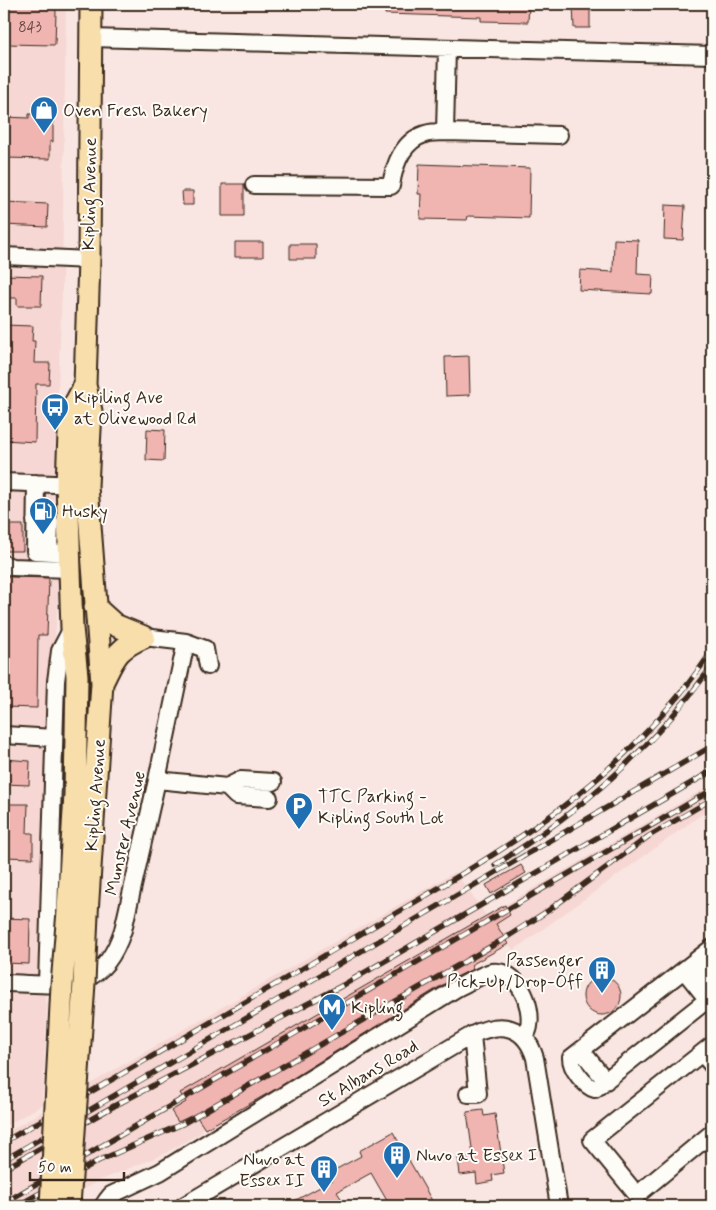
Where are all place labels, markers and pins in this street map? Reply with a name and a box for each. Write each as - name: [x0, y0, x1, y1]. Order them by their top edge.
- shop icon: Oven Fresh Bakery: [29, 95, 59, 134]
- place label: Oven Fresh Bakery: [63, 99, 208, 123]
- place label: Kipiling Ave at Olivewood Rd: [74, 386, 196, 431]
- bus stop icon: Kipiling Ave at Olivewood Rd: [40, 392, 70, 431]
- fuel station icon: Husky: [28, 496, 58, 535]
- place label: Husky: [62, 500, 108, 524]
- place label: TTC Parking - Kipling South Lot: [318, 785, 444, 832]
- parking icon: TTC Parking - Kipling South Lot: [284, 791, 314, 830]
- place label: Passenger Pick-Up/Drop-Off: [447, 949, 584, 994]
- building icon: Passenger Pick-Up/Drop-Off: [587, 955, 617, 994]
- metro station icon: Kipling: [317, 992, 347, 1031]
- place label: Kipling: [351, 996, 404, 1022]
- building icon: Nuvo at Essex I: [382, 1140, 412, 1179]
- place label: Nuvo at Essex I: [416, 1144, 537, 1168]
- place label: Nuvo at Essex II: [239, 1148, 305, 1193]
- building icon: Nuvo at Essex II: [309, 1154, 339, 1193]

